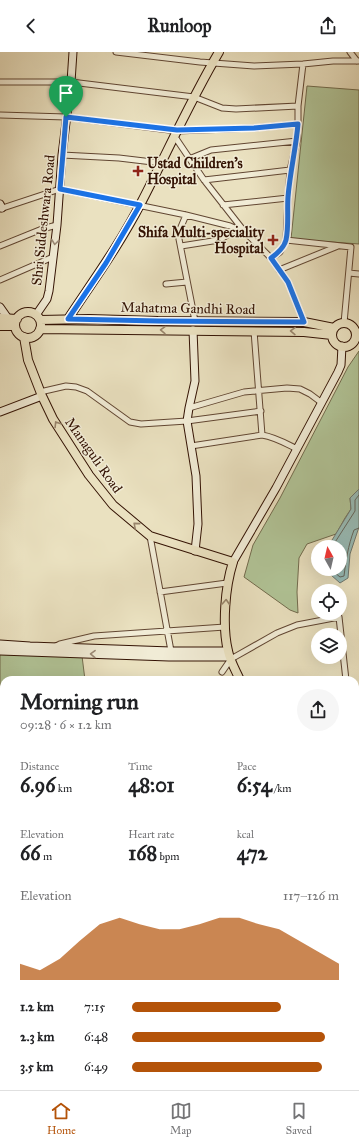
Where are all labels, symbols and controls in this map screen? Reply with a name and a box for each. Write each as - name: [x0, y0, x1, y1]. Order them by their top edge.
- icon: back: [20, 15, 42, 37]
- text: Runloop: [147, 15, 212, 37]
- icon: share: [317, 15, 339, 37]
- pin: [49, 76, 83, 117]
- icon: arrive: [55, 82, 77, 104]
- street label: Shri Siddeshwara Road: [28, 154, 59, 286]
- place label: Ustad Children's Hospital: [147, 155, 243, 189]
- marker: Ustad Children's Hospital: [132, 165, 144, 177]
- place label: Shifa Multi-speciality Hospital: [138, 224, 265, 258]
- marker: Shifa Multi-speciality Hospital: [267, 234, 279, 246]
- one-way arrow: [51, 238, 60, 245]
- street label: Mahatma Gandhi Road: [120, 299, 256, 318]
- one-way arrow: [160, 326, 166, 334]
- one-way arrow: [290, 327, 296, 336]
- street label: Managuli Road: [61, 414, 126, 496]
- one-way arrow: [54, 421, 61, 428]
- one-way arrow: [134, 523, 141, 530]
- north arrow: [311, 540, 347, 576]
- map controls: [311, 540, 347, 664]
- button: locate: [311, 584, 347, 620]
- one-way arrow: [222, 599, 230, 605]
- button: layers: [311, 628, 347, 664]
- one-way arrow: [90, 650, 96, 659]
- text: Morning run: [20, 688, 139, 715]
- button: share: [297, 689, 339, 731]
- text: 09:28 · 6 × 1.2 km: [20, 717, 112, 733]
- text: Distance: [20, 760, 59, 773]
- text: Time: [128, 760, 153, 773]
- text: Pace: [237, 760, 257, 773]
- text: 6.96: [20, 773, 55, 797]
- text: 48:01: [128, 773, 175, 797]
- text: 6:54: [237, 773, 272, 797]
- text: km: [55, 782, 72, 795]
- text: /km: [272, 782, 292, 795]
- text: Elevation: [20, 828, 64, 841]
- text: Heart rate: [128, 828, 175, 841]
- text: kcal: [237, 828, 254, 841]
- text: 66: [20, 841, 41, 865]
- text: 168: [128, 841, 157, 865]
- text: 472: [237, 841, 267, 865]
- text: m: [41, 850, 52, 863]
- text: bpm: [157, 850, 179, 863]
- text: Elevation: [20, 888, 72, 904]
- text: 117–126 m: [283, 888, 339, 904]
- text: 1.2 km: [20, 999, 54, 1015]
- text: 7:15: [84, 999, 105, 1015]
- text: 2.3 km: [20, 1029, 54, 1045]
- text: 6:48: [84, 1029, 108, 1045]
- text: 3.5 km: [20, 1059, 54, 1075]
- text: 6:49: [84, 1059, 108, 1075]
- tab: Home: [47, 1100, 76, 1137]
- tab: Map: [170, 1100, 192, 1137]
- tab: Saved: [286, 1100, 312, 1137]

